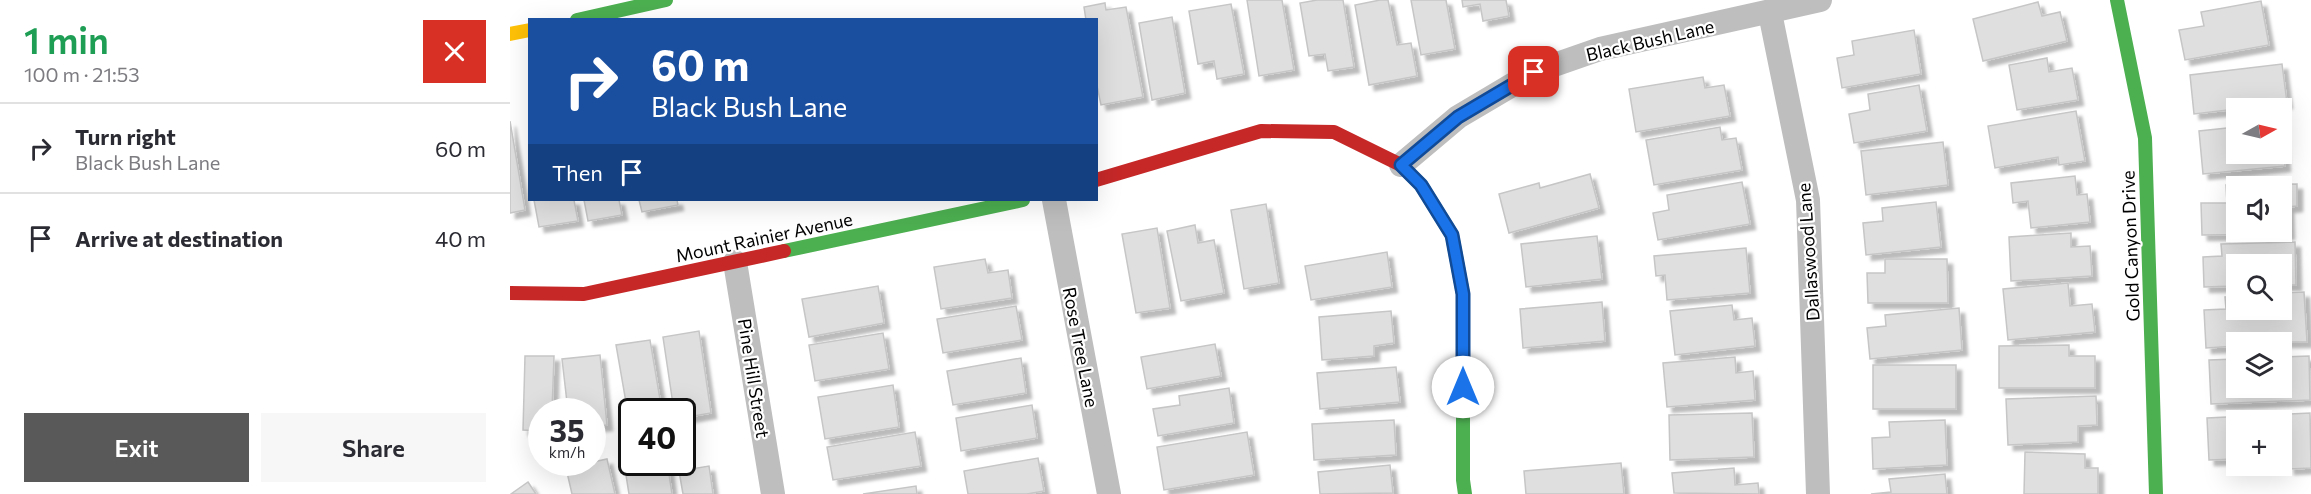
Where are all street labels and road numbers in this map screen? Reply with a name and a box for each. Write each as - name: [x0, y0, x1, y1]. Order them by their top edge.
- street label: Black Bush Lane: [1584, 15, 1716, 65]
- street label: Gold Canyon Drive: [2116, 170, 2144, 322]
- street label: Dallaswood Lane: [1792, 182, 1824, 322]
- street label: Mount Rainier Avenue: [674, 208, 854, 266]
- street label: Rose Tree Lane: [1059, 285, 1103, 409]
- street label: Pine Hill Street: [734, 317, 774, 439]

